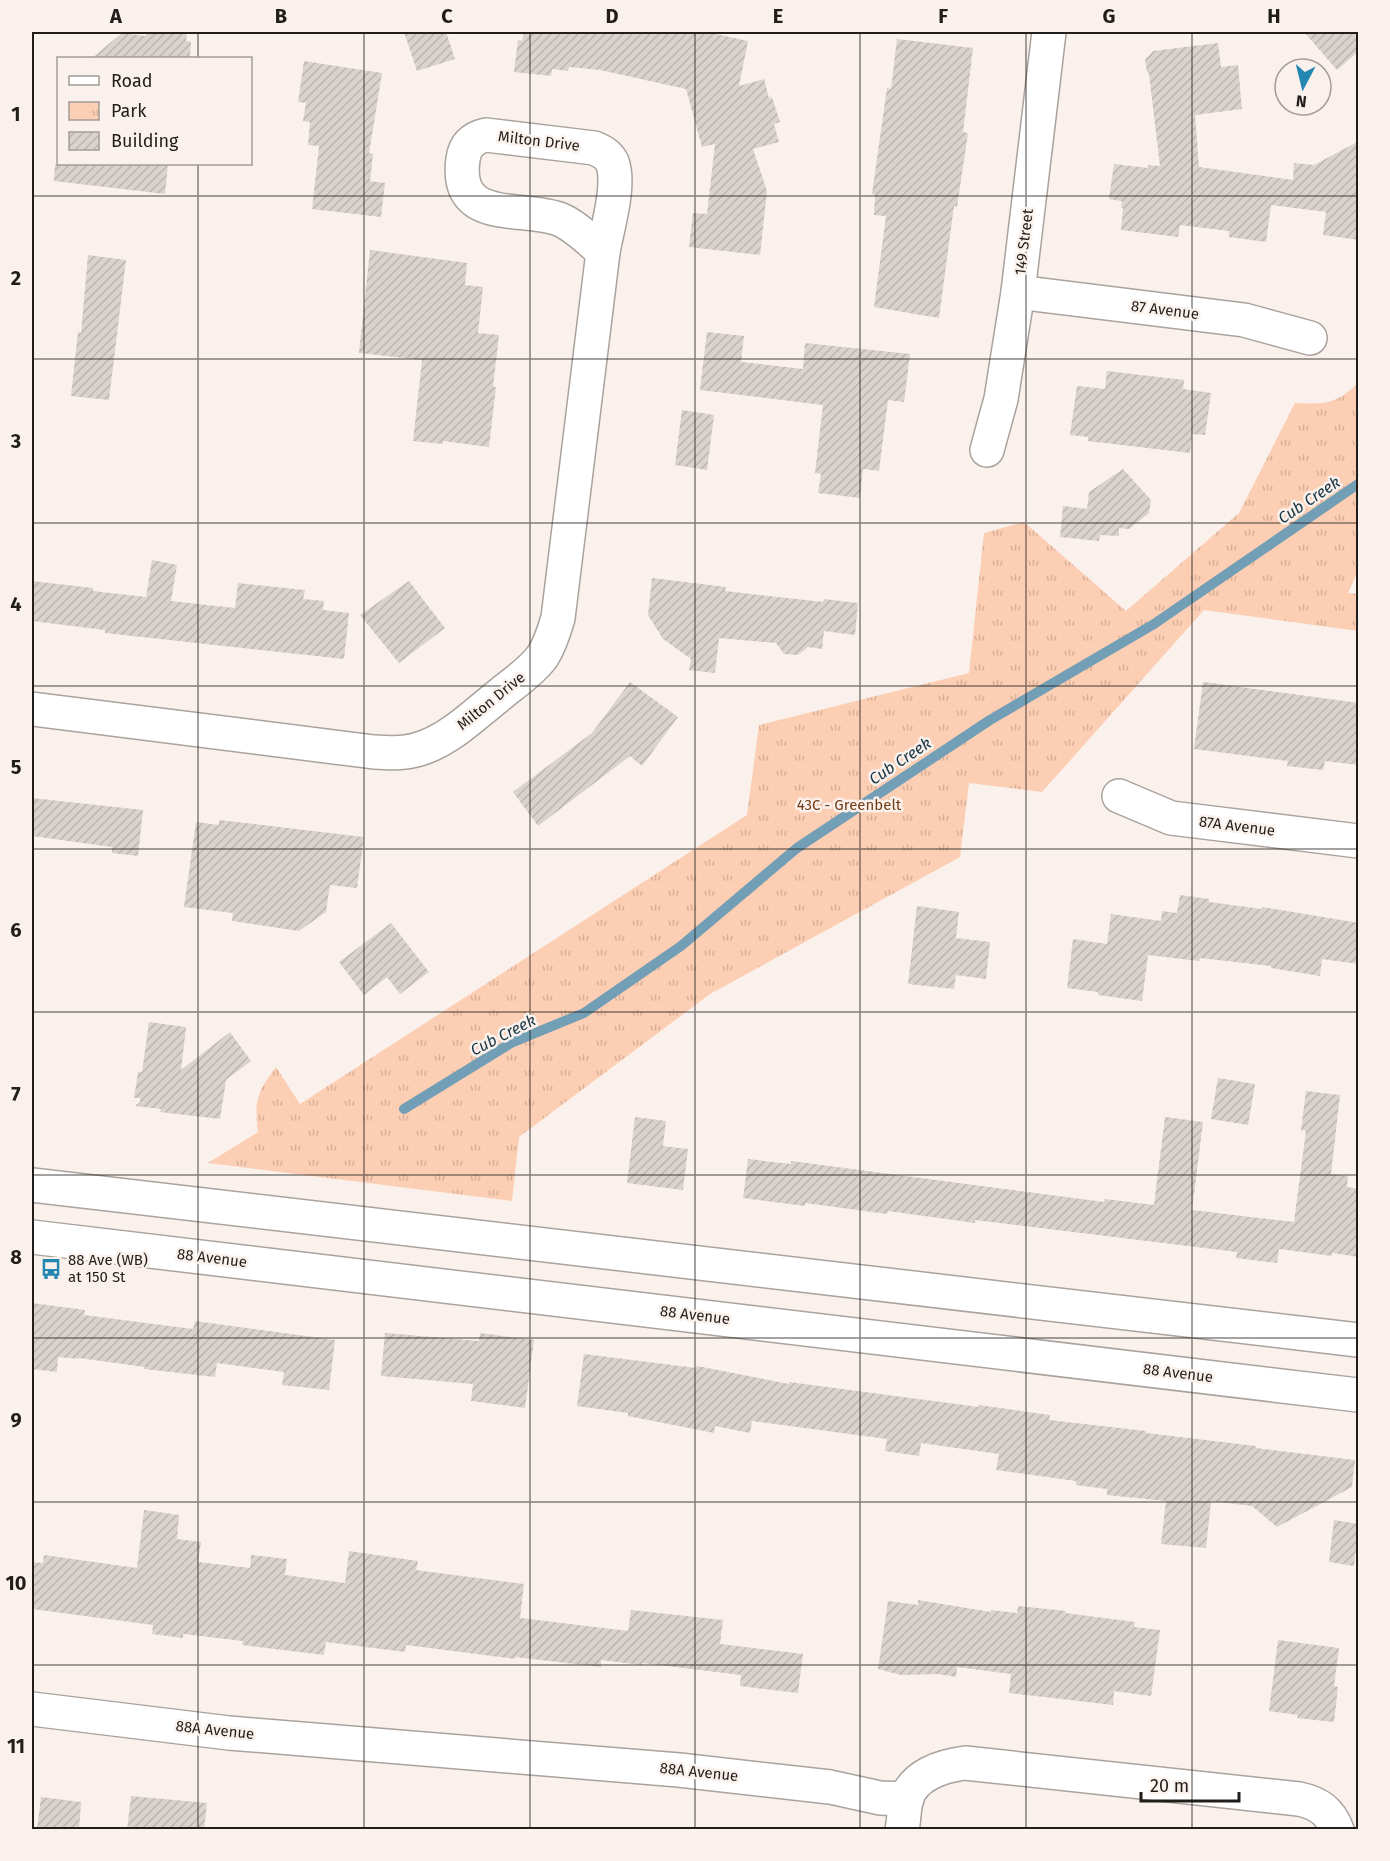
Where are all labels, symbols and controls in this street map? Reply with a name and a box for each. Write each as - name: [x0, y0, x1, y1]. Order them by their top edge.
- text: A: [109, 4, 123, 28]
- text: B: [275, 4, 287, 28]
- text: C: [441, 4, 453, 28]
- text: D: [605, 4, 619, 28]
- text: E: [773, 4, 783, 28]
- text: F: [938, 4, 948, 28]
- text: G: [1103, 4, 1115, 28]
- text: H: [1267, 4, 1281, 28]
- legend: [57, 57, 252, 165]
- north arrow: [1273, 57, 1333, 117]
- text: Road: [111, 70, 153, 92]
- text: N: [1295, 91, 1308, 111]
- text: Park: [111, 100, 147, 122]
- text: 1: [11, 102, 21, 126]
- street label: Milton Drive: [497, 127, 581, 155]
- text: Building: [111, 130, 179, 152]
- street label: 149 Street: [1011, 207, 1037, 276]
- text: 2: [11, 266, 21, 290]
- street label: 87 Avenue: [1130, 297, 1200, 323]
- text: 3: [10, 429, 21, 453]
- water label: Cub Creek: [1274, 472, 1344, 528]
- text: 4: [10, 592, 22, 616]
- street label: Milton Drive: [453, 668, 529, 734]
- water label: Cub Creek: [865, 733, 935, 789]
- text: 5: [11, 755, 22, 779]
- park label: 43C - Greenbelt: [797, 796, 902, 814]
- street label: 87A Avenue: [1198, 812, 1276, 840]
- text: 6: [10, 918, 22, 942]
- water label: Cub Creek: [467, 1010, 539, 1060]
- text: 7: [11, 1082, 21, 1106]
- text: 8: [10, 1245, 22, 1269]
- street label: 88 Avenue: [176, 1245, 248, 1271]
- place label: 88 Ave (WB) at 150 St: [68, 1251, 148, 1286]
- bus stop icon: 88 Ave (WB) at 150 St: [39, 1257, 63, 1281]
- street label: 88 Avenue: [659, 1302, 731, 1328]
- street label: 88 Avenue: [1142, 1360, 1214, 1386]
- text: 9: [10, 1408, 22, 1432]
- text: 10: [6, 1571, 26, 1595]
- street label: 88A Avenue: [175, 1717, 255, 1743]
- text: 11: [7, 1734, 25, 1758]
- street label: 88A Avenue: [659, 1759, 739, 1785]
- scale bar: [1141, 1765, 1238, 1803]
- text: 20 m: [1150, 1775, 1189, 1797]

